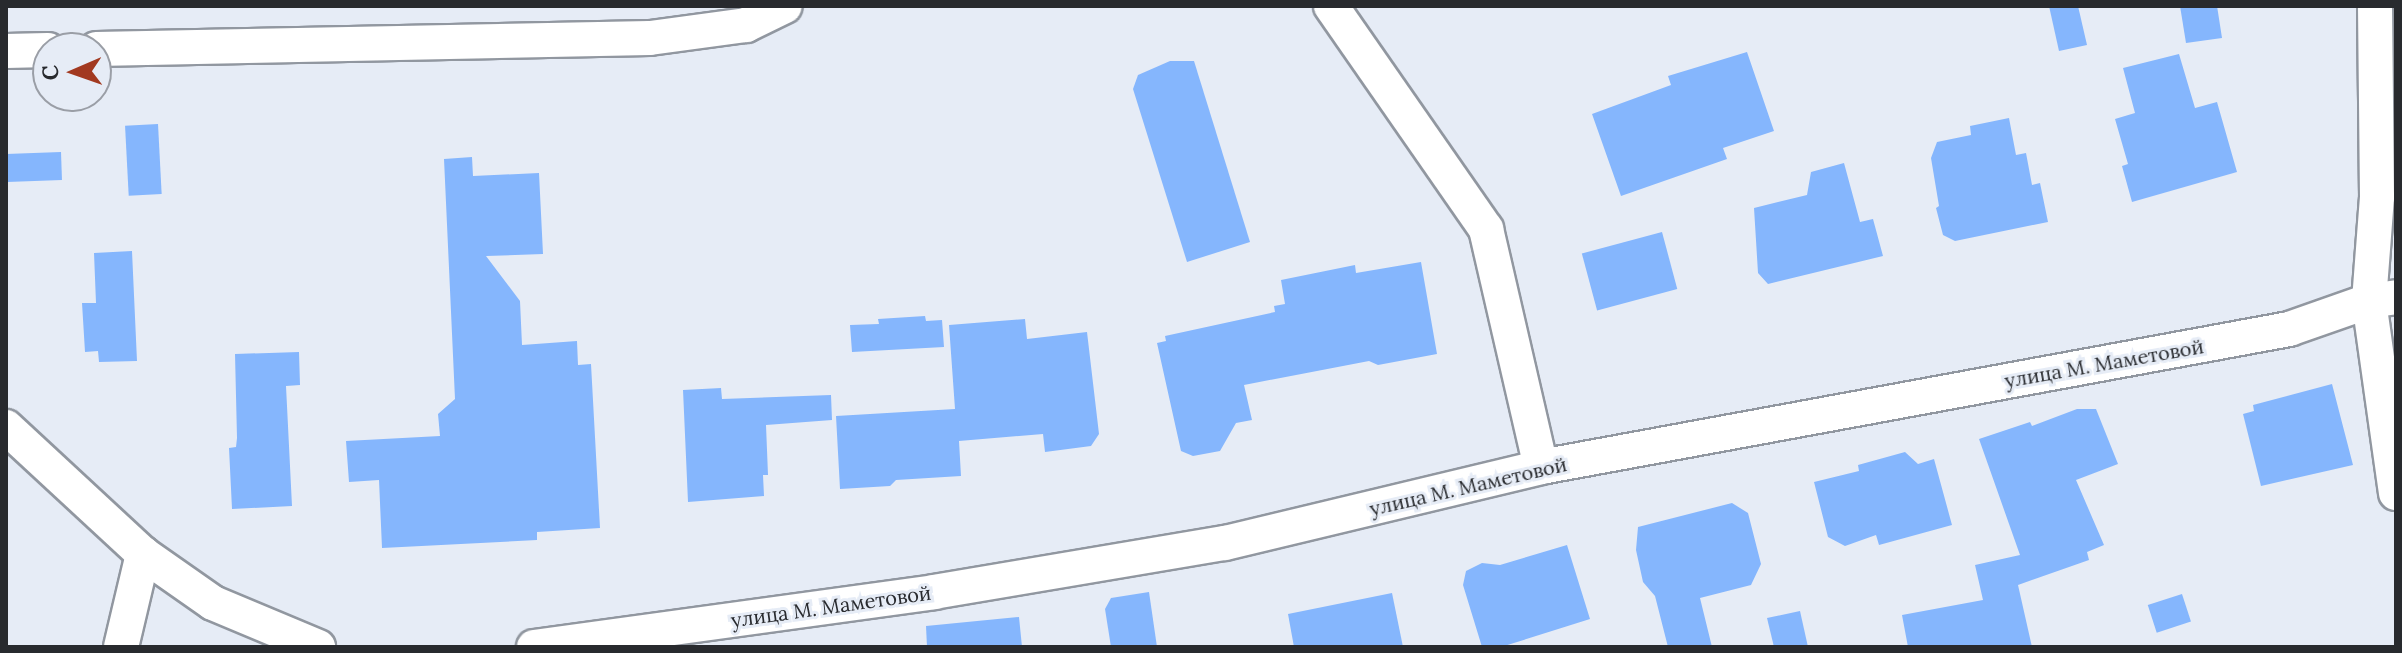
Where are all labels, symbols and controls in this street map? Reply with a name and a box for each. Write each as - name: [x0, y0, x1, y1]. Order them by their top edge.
- north arrow: [32, 32, 112, 112]
- text: С: [36, 65, 64, 81]
- street label: улица М. Маметовой: [2003, 334, 2205, 392]
- street label: улица М. Маметовой: [1367, 452, 1569, 520]
- street label: улица М. Маметовой: [729, 580, 933, 632]

